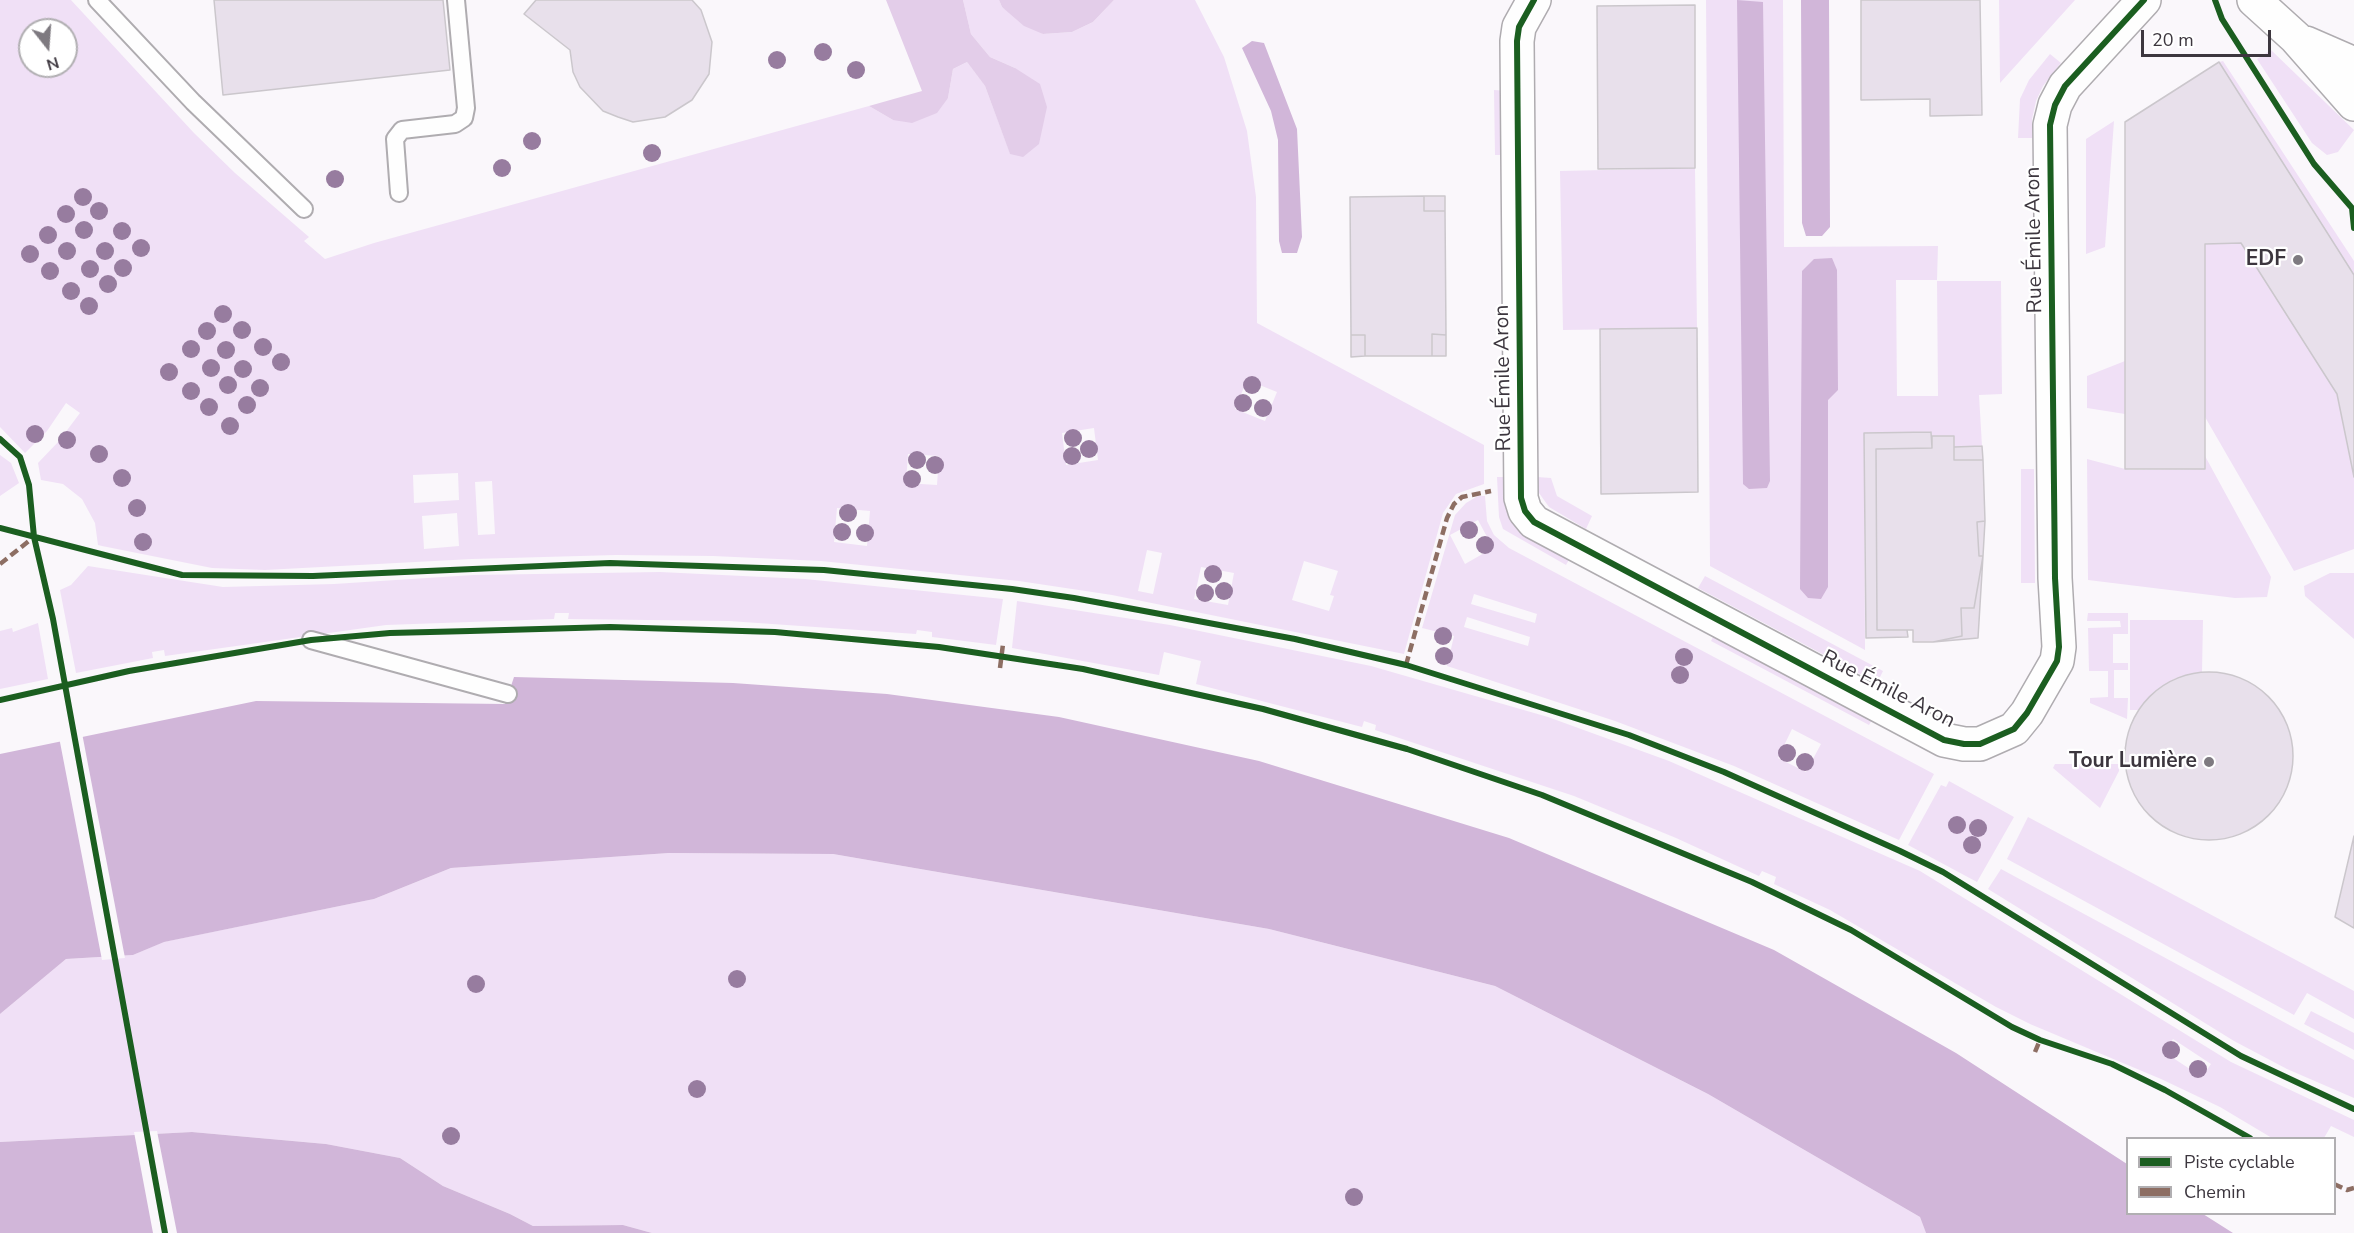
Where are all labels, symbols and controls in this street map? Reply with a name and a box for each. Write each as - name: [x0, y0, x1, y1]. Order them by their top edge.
- north arrow: [18, 18, 78, 78]
- scale bar: [2144, 18, 2274, 56]
- text: 20 m: [2152, 28, 2194, 52]
- text: N: [44, 51, 62, 76]
- street label: Rue Émile Aron: [2021, 167, 2049, 313]
- place label: EDF: [2246, 247, 2286, 273]
- marker: EDF: [2291, 253, 2305, 267]
- street label: Rue Émile Aron: [1490, 305, 1518, 451]
- street label: Rue Émile Aron: [1817, 646, 1959, 734]
- place label: Tour Lumière: [2069, 749, 2197, 775]
- marker: Tour Lumière: [2202, 755, 2216, 769]
- legend: [2126, 1137, 2336, 1215]
- text: Piste cyclable: [2184, 1150, 2295, 1174]
- text: Chemin: [2184, 1180, 2246, 1204]

